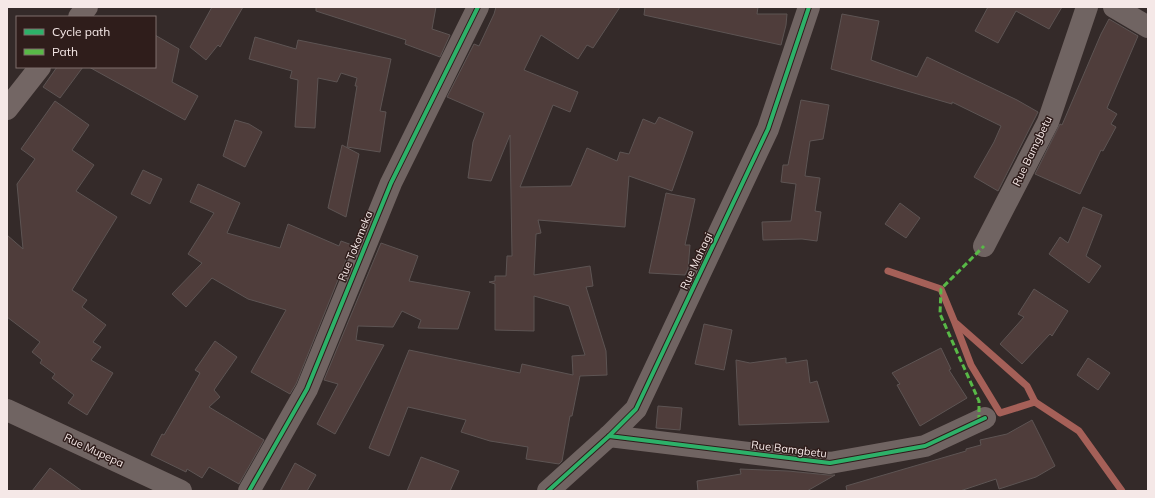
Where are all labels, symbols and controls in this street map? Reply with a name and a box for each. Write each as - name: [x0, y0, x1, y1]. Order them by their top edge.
- legend: [16, 16, 156, 68]
- text: Cycle path: [52, 24, 110, 39]
- text: Path: [52, 44, 78, 59]
- street label: Rue Bamgbetu: [1009, 114, 1055, 188]
- street label: Rue Tokomeka: [335, 209, 375, 283]
- street label: Rue Mahagi: [677, 230, 715, 292]
- street label: Rue Mupepa: [62, 430, 126, 470]
- street label: Rue Bamgbetu: [750, 437, 828, 461]

